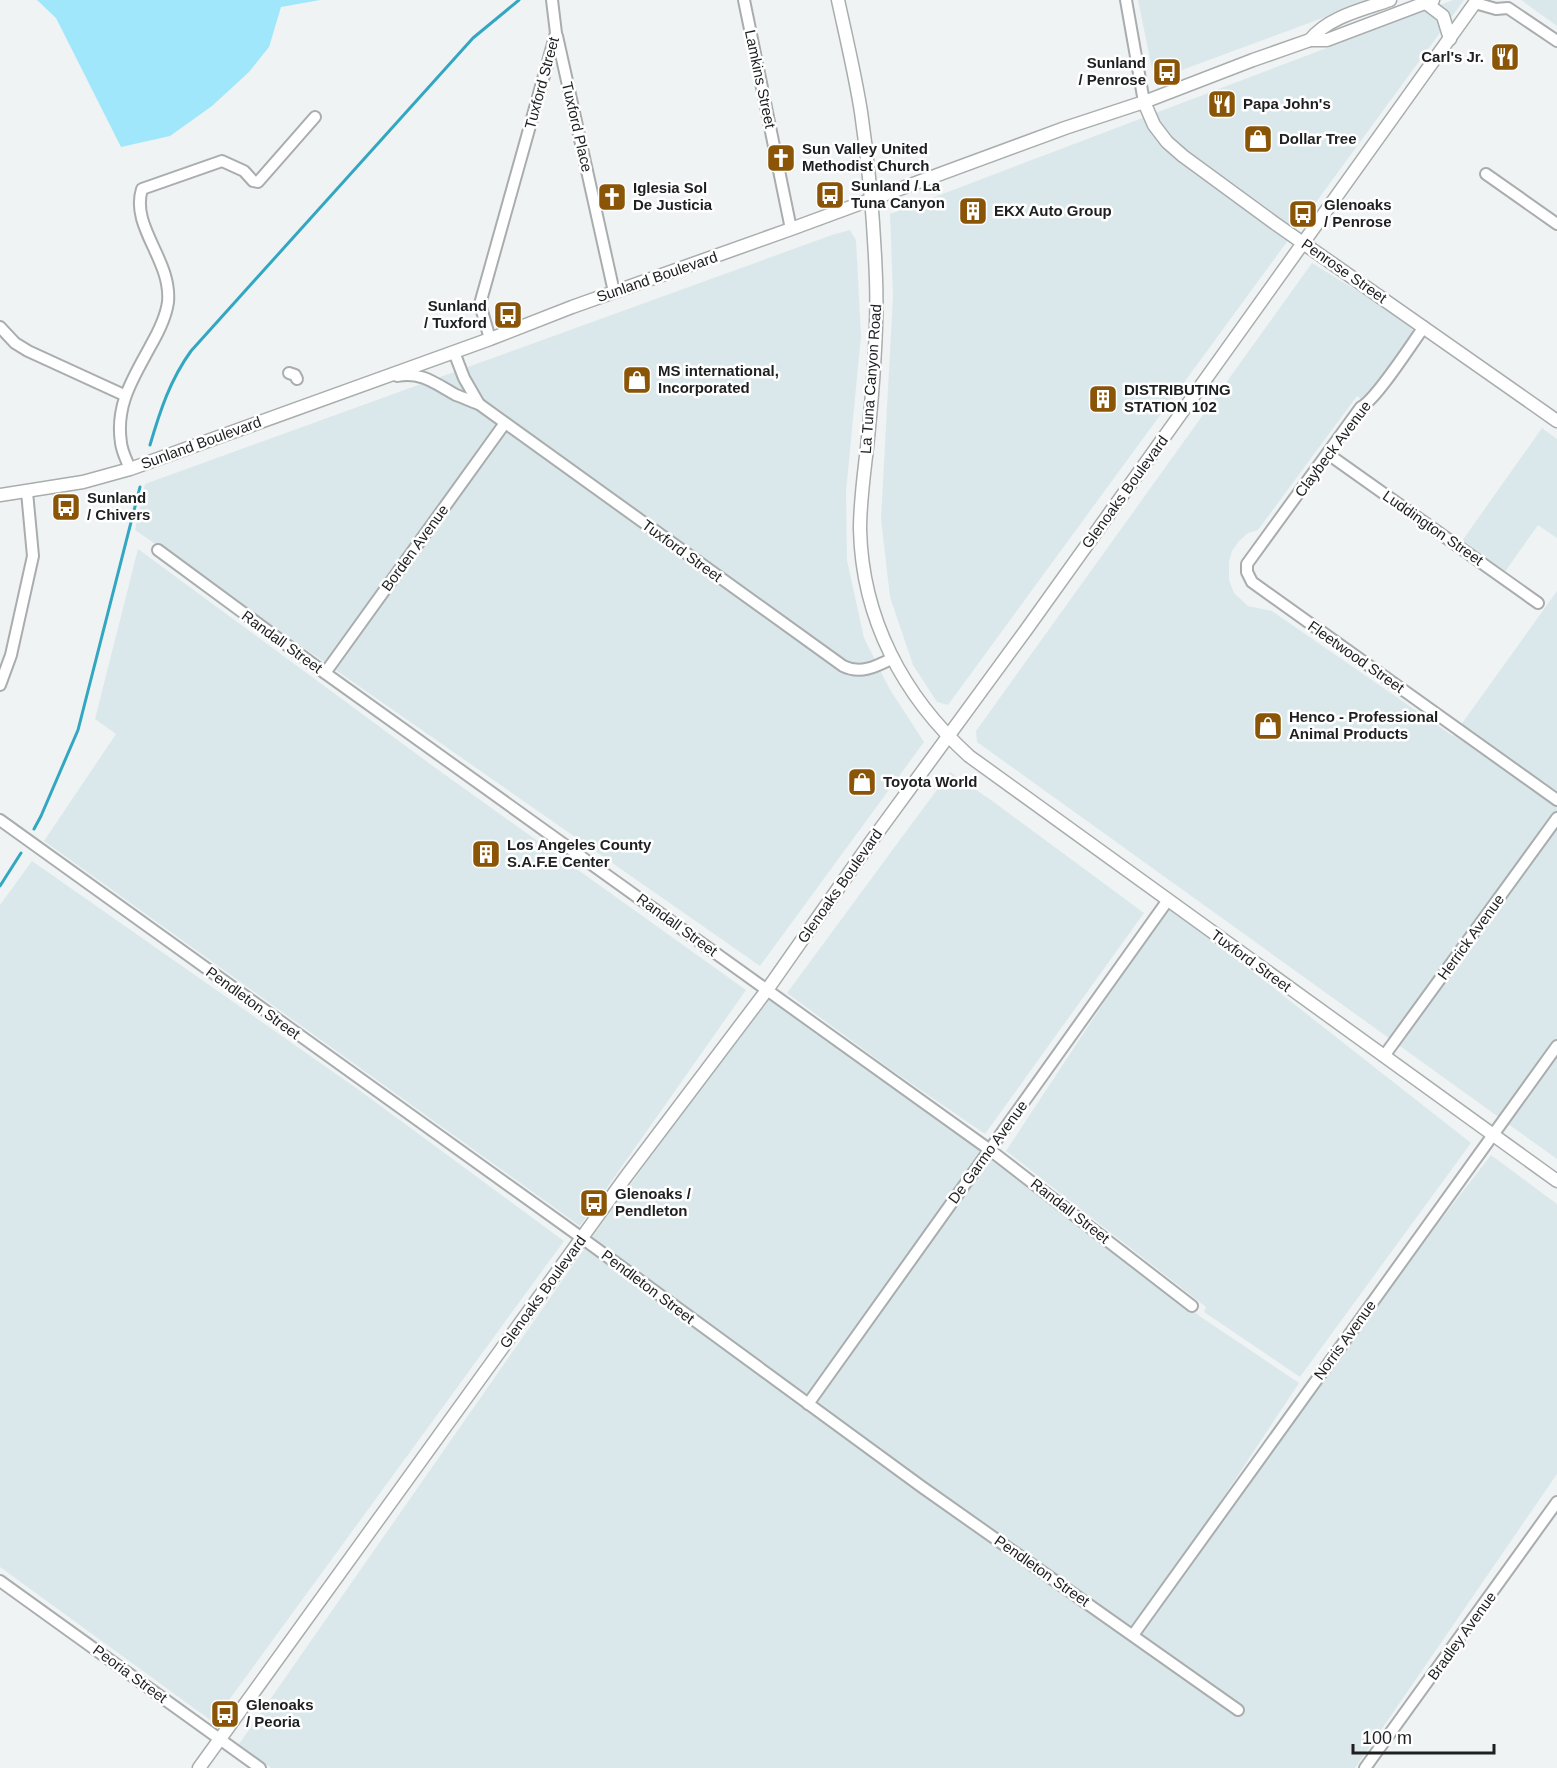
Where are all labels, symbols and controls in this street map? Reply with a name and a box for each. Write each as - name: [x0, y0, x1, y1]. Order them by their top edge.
- street label: Lamkins Street: [742, 28, 779, 130]
- street label: Tuxford Street: [521, 34, 562, 131]
- restaurant icon: Carl's Jr.: [1489, 41, 1521, 73]
- place label: Carl's Jr.: [1421, 48, 1484, 65]
- place label: Sunland / Penrose: [1078, 54, 1146, 88]
- bus stop icon: Sunland / Penrose: [1151, 56, 1183, 88]
- street label: Tuxford Place: [559, 80, 596, 174]
- restaurant icon: Papa John's: [1206, 88, 1238, 120]
- place label: Papa John's: [1243, 95, 1331, 112]
- shop icon: Dollar Tree: [1242, 123, 1274, 155]
- place label: Dollar Tree: [1279, 130, 1357, 147]
- place label: Sun Valley United Methodist Church: [802, 140, 930, 174]
- church icon: Sun Valley United Methodist Church: [765, 142, 797, 174]
- place label: Sunland / La Tuna Canyon: [851, 177, 945, 211]
- place label: Iglesia Sol De Justicia: [633, 179, 713, 213]
- bus stop icon: Sunland / La Tuna Canyon: [814, 179, 846, 211]
- church icon: Iglesia Sol De Justicia: [596, 181, 628, 213]
- building icon: EKX Auto Group: [957, 195, 989, 227]
- place label: Glenoaks / Penrose: [1324, 196, 1392, 230]
- bus stop icon: Glenoaks / Penrose: [1287, 198, 1319, 230]
- place label: EKX Auto Group: [994, 202, 1112, 219]
- street label: Penrose Street: [1298, 235, 1391, 307]
- street label: Sunland Boulevard: [594, 248, 720, 305]
- place label: Sunland / Tuxford: [424, 297, 487, 331]
- bus stop icon: Sunland / Tuxford: [492, 299, 524, 331]
- street label: La Tuna Canyon Road: [857, 303, 884, 454]
- place label: MS international, Incorporated: [658, 362, 779, 396]
- shop icon: MS international, Incorporated: [621, 364, 653, 396]
- place label: DISTRIBUTING STATION 102: [1124, 381, 1231, 415]
- building icon: DISTRIBUTING STATION 102: [1087, 383, 1119, 415]
- street label: Claybeck Avenue: [1291, 397, 1374, 500]
- street label: Sunland Boulevard: [138, 413, 263, 472]
- street label: Glenoaks Boulevard: [1078, 432, 1171, 551]
- street label: Luddington Street: [1380, 487, 1487, 569]
- place label: Sunland / Chivers: [87, 489, 150, 523]
- bus stop icon: Sunland / Chivers: [50, 491, 82, 523]
- street label: Borden Avenue: [378, 501, 452, 594]
- street label: Tuxford Street: [639, 516, 726, 586]
- street label: Randall Street: [239, 607, 326, 677]
- street label: Fleetwood Street: [1305, 617, 1408, 697]
- place label: Henco - Professional Animal Products: [1289, 708, 1438, 742]
- shop icon: Henco - Professional Animal Products: [1252, 710, 1284, 742]
- shop icon: Toyota World: [846, 766, 878, 798]
- place label: Toyota World: [883, 773, 977, 790]
- street label: Glenoaks Boulevard: [794, 826, 885, 946]
- place label: Los Angeles County S.A.F.E Center: [507, 836, 652, 870]
- building icon: Los Angeles County S.A.F.E Center: [470, 838, 502, 870]
- street label: Randall Street: [634, 890, 721, 960]
- street label: Herrick Avenue: [1434, 891, 1507, 983]
- street label: Tuxford Street: [1208, 926, 1295, 996]
- street label: Pendleton Street: [203, 963, 304, 1043]
- street label: De Garmo Avenue: [945, 1097, 1031, 1207]
- street label: Randall Street: [1028, 1175, 1114, 1247]
- place label: Glenoaks / Pendleton: [615, 1185, 692, 1219]
- bus stop icon: Glenoaks / Pendleton: [578, 1187, 610, 1219]
- street label: Glenoaks Boulevard: [496, 1232, 589, 1351]
- street label: Pendleton Street: [599, 1246, 699, 1328]
- street label: Norris Avenue: [1310, 1297, 1379, 1383]
- street label: Pendleton Street: [992, 1532, 1094, 1610]
- street label: Bradley Avenue: [1424, 1588, 1499, 1683]
- street label: Peoria Street: [90, 1641, 171, 1707]
- place label: Glenoaks / Peoria: [246, 1696, 314, 1730]
- bus stop icon: Glenoaks / Peoria: [209, 1698, 241, 1730]
- scale bar: [1353, 1717, 1494, 1755]
- text: 100 m: [1362, 1728, 1412, 1748]

